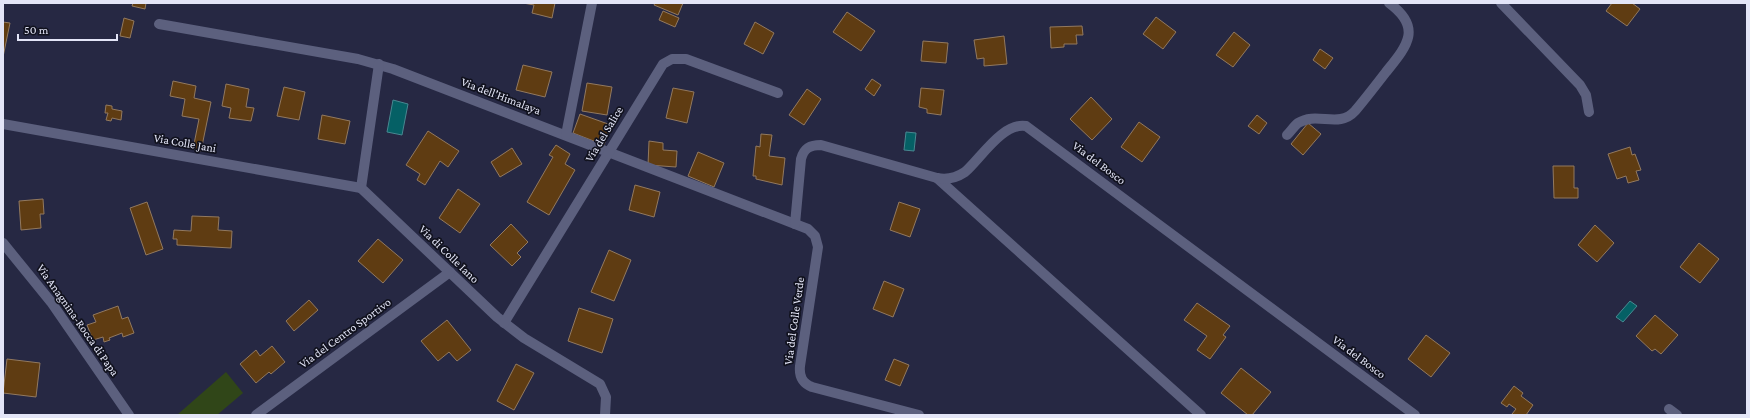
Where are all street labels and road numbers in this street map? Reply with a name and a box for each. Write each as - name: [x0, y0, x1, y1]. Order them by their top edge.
- street label: Via dell'Himalaya: [459, 74, 543, 118]
- street label: Via del Salice: [582, 104, 626, 164]
- street label: Via Colle Jani: [153, 131, 217, 155]
- street label: Via del Bosco: [1070, 139, 1128, 187]
- street label: Via di Colle Iano: [416, 222, 482, 286]
- street label: Via Anagnina-Rocca di Papa: [34, 261, 122, 379]
- street label: Via del Colle Verde: [781, 276, 807, 366]
- street label: Via del Centro Sportivo: [296, 295, 394, 371]
- street label: Via del Bosco: [1330, 333, 1388, 381]

